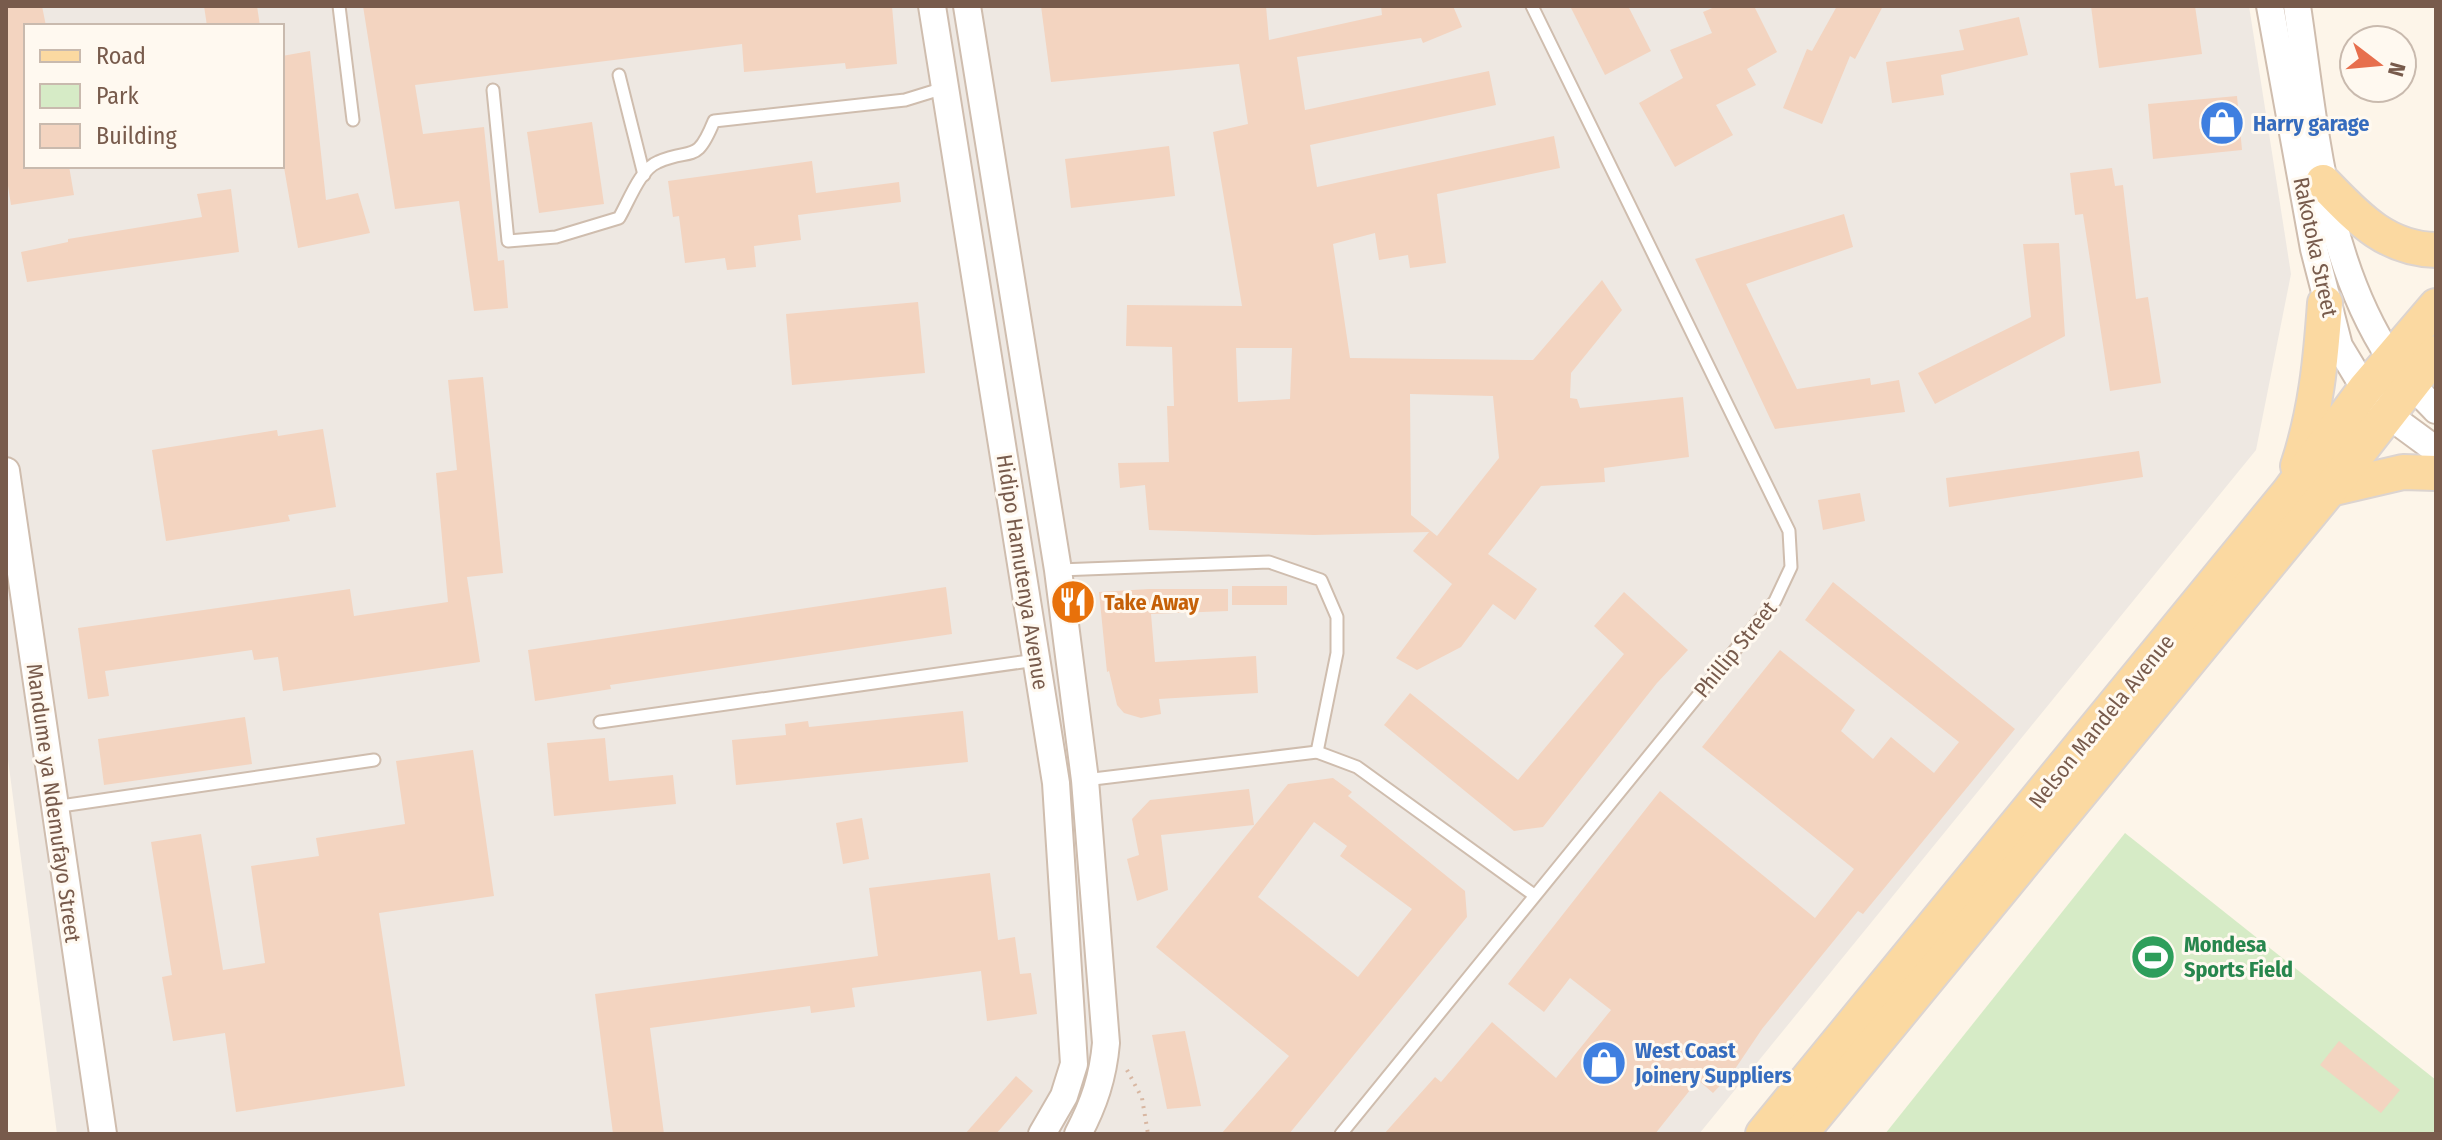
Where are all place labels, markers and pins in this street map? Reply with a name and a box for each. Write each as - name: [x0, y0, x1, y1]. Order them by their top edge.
- shop icon: Harry garage: [2198, 99, 2246, 147]
- place label: Harry garage: [2253, 110, 2369, 137]
- restaurant icon: Take Away: [1049, 578, 1097, 626]
- place label: Take Away: [1104, 589, 1200, 616]
- place label: Mondesa Sports Field: [2184, 931, 2293, 983]
- sports icon: Mondesa Sports Field: [2129, 933, 2177, 981]
- place label: West Coast Joinery Suppliers: [1634, 1037, 1792, 1089]
- shop icon: West Coast Joinery Suppliers: [1580, 1039, 1628, 1087]

